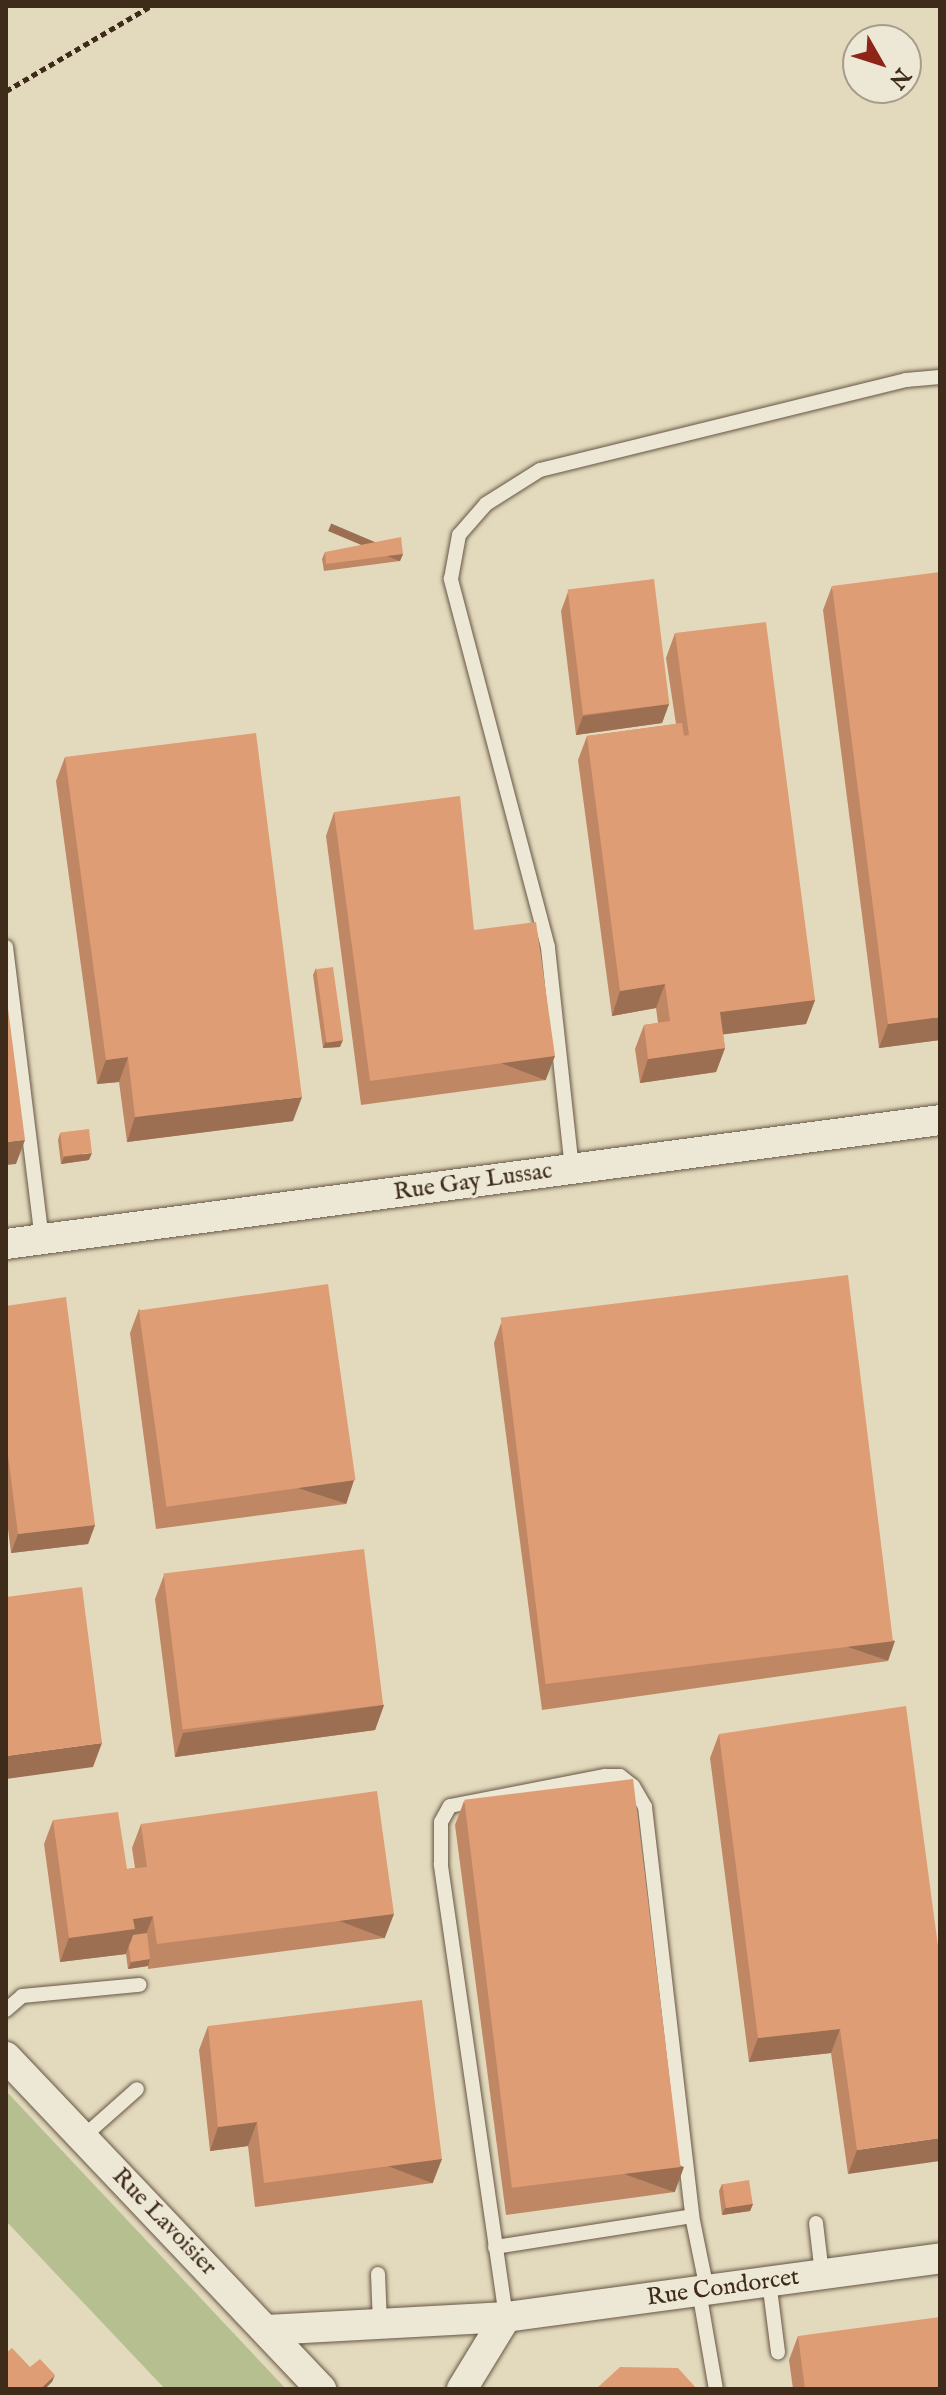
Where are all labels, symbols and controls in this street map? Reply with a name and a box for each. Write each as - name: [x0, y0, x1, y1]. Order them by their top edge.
- north arrow: [842, 24, 922, 104]
- text: N: [882, 62, 916, 94]
- street label: Rue Gay Lussac: [392, 1157, 554, 1207]
- street label: Rue Lavoisier: [106, 2162, 222, 2282]
- street label: Rue Condorcet: [645, 2263, 801, 2313]

